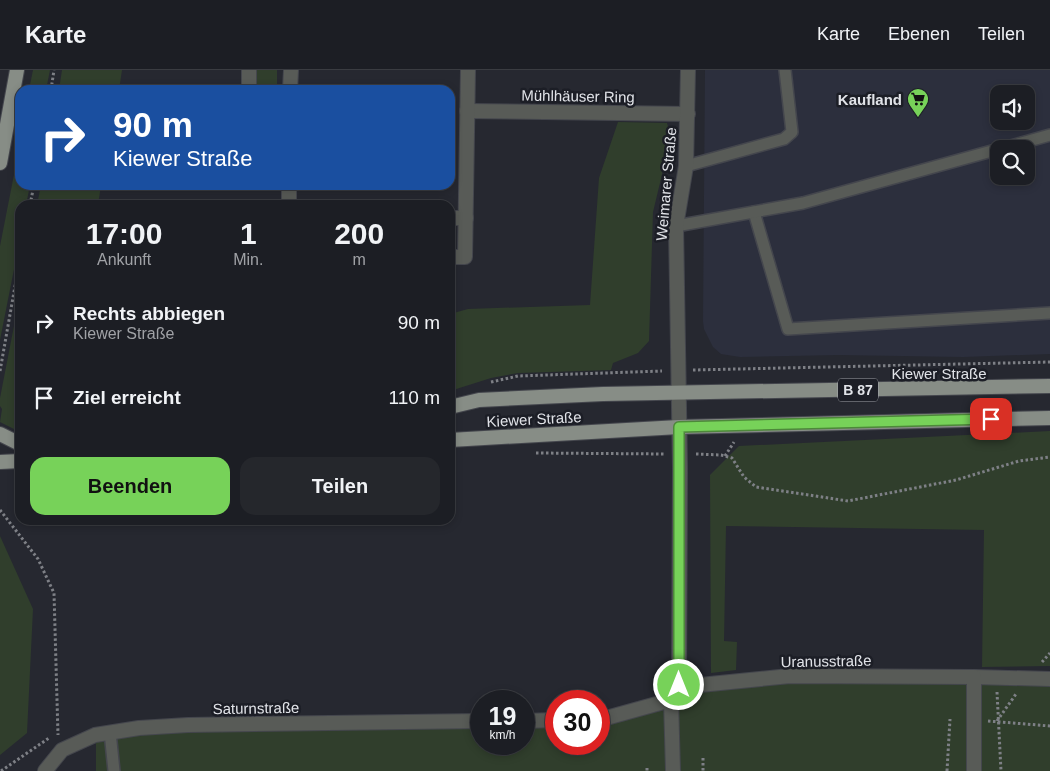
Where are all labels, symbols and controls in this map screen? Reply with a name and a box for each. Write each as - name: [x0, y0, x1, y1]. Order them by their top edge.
- text: Karte: [25, 21, 86, 48]
- text: Karte: [817, 24, 860, 44]
- text: Ebenen: [888, 24, 950, 44]
- text: Teilen: [978, 24, 1025, 44]
- map controls: [990, 85, 1035, 185]
- button: sound: [990, 85, 1035, 130]
- street label: Mühlhäuser Ring: [521, 87, 635, 105]
- supermarket icon: Kaufland: [906, 87, 930, 118]
- place label: Kaufland: [838, 91, 902, 108]
- icon: right: [30, 105, 95, 170]
- text: 90 m: [113, 105, 193, 144]
- street label: Weimarer Straße: [653, 127, 679, 241]
- button: search: [990, 140, 1035, 185]
- text: Kiewer Straße: [113, 146, 252, 171]
- text: 17:00: [86, 217, 162, 250]
- text: 1: [240, 217, 257, 250]
- text: 200: [334, 217, 384, 250]
- text: Ankunft: [97, 251, 151, 268]
- text: Min.: [233, 251, 263, 268]
- text: m: [353, 251, 366, 268]
- text: Rechts abbiegen: [73, 303, 225, 324]
- icon: right: [30, 309, 58, 337]
- text: 90 m: [398, 312, 440, 333]
- text: Kiewer Straße: [73, 325, 174, 342]
- street label: Kiewer Straße: [891, 365, 987, 382]
- road number: B 87: [838, 378, 878, 402]
- icon: arrive: [30, 384, 58, 412]
- text: Ziel erreicht: [73, 387, 181, 408]
- text: 110 m: [389, 387, 440, 408]
- pin: [970, 398, 1012, 440]
- icon: arrive: [977, 405, 1005, 433]
- street label: Kiewer Straße: [486, 408, 582, 430]
- button: Beenden: [30, 457, 230, 515]
- button: Teilen: [240, 457, 440, 515]
- street label: Uranusstraße: [780, 652, 872, 670]
- position arrow: [652, 658, 704, 710]
- speed limit sign: 30: [545, 690, 610, 755]
- street label: Saturnstraße: [212, 699, 300, 717]
- text: 19: [489, 702, 516, 730]
- text: km/h: [489, 728, 516, 742]

